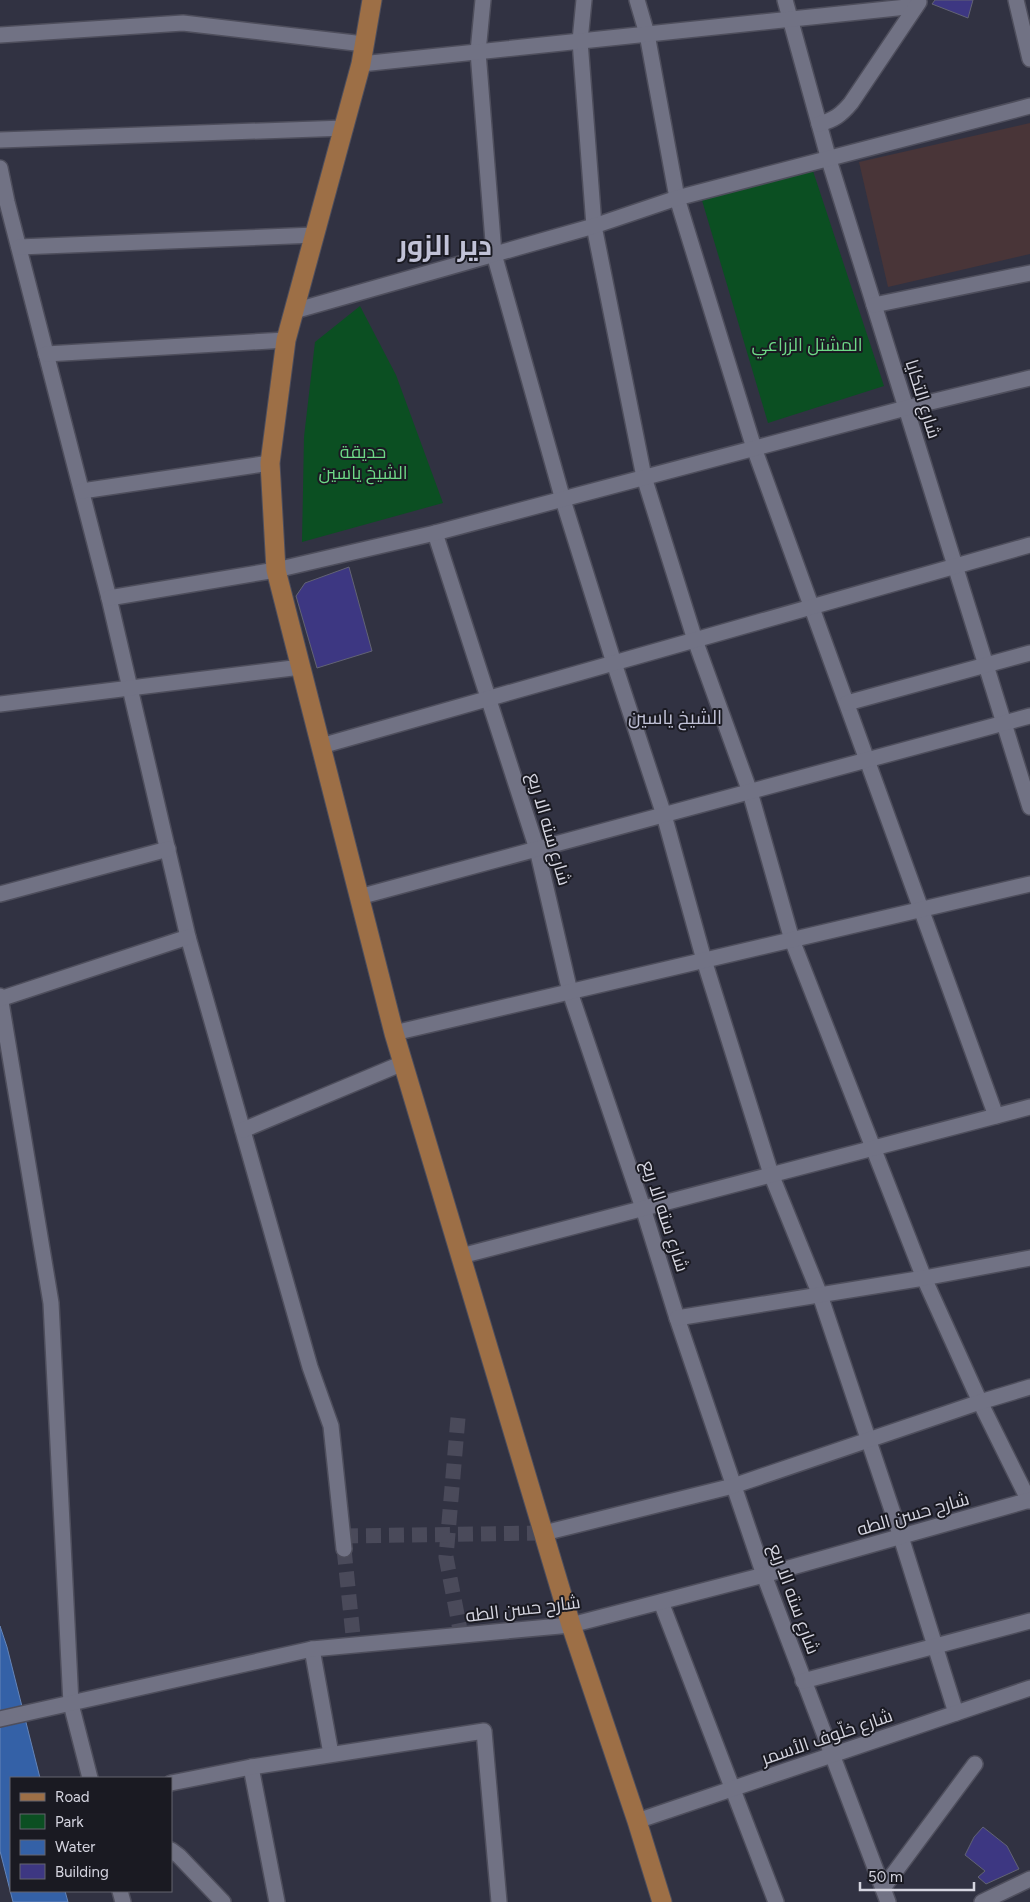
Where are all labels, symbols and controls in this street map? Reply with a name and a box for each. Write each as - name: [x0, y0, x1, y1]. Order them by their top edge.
- district label: دير الزور: [397, 228, 492, 262]
- park label: المشتل الزراعي: [751, 334, 863, 359]
- street label: شارع التكايا: [900, 357, 945, 442]
- park label: حديقة الشيخ ياسين: [318, 441, 408, 485]
- district label: الشيخ ياسين: [628, 706, 722, 731]
- street label: شارع سته الا ربع: [521, 770, 576, 888]
- street label: شارع سته الا ربع: [636, 1157, 693, 1275]
- street label: شارح حسن الطه: [854, 1487, 972, 1541]
- street label: شارع سته الا ربع: [763, 1541, 824, 1658]
- street label: شارح حسن الطه: [464, 1591, 582, 1628]
- street label: شارع خلّوف الأسمر: [757, 1704, 896, 1771]
- legend: [10, 1777, 172, 1892]
- text: Road: [55, 1788, 90, 1806]
- text: Park: [55, 1813, 84, 1831]
- text: Water: [55, 1838, 95, 1856]
- scale bar: [860, 1860, 974, 1892]
- text: Building: [55, 1863, 109, 1881]
- text: 50 m: [868, 1868, 903, 1886]

